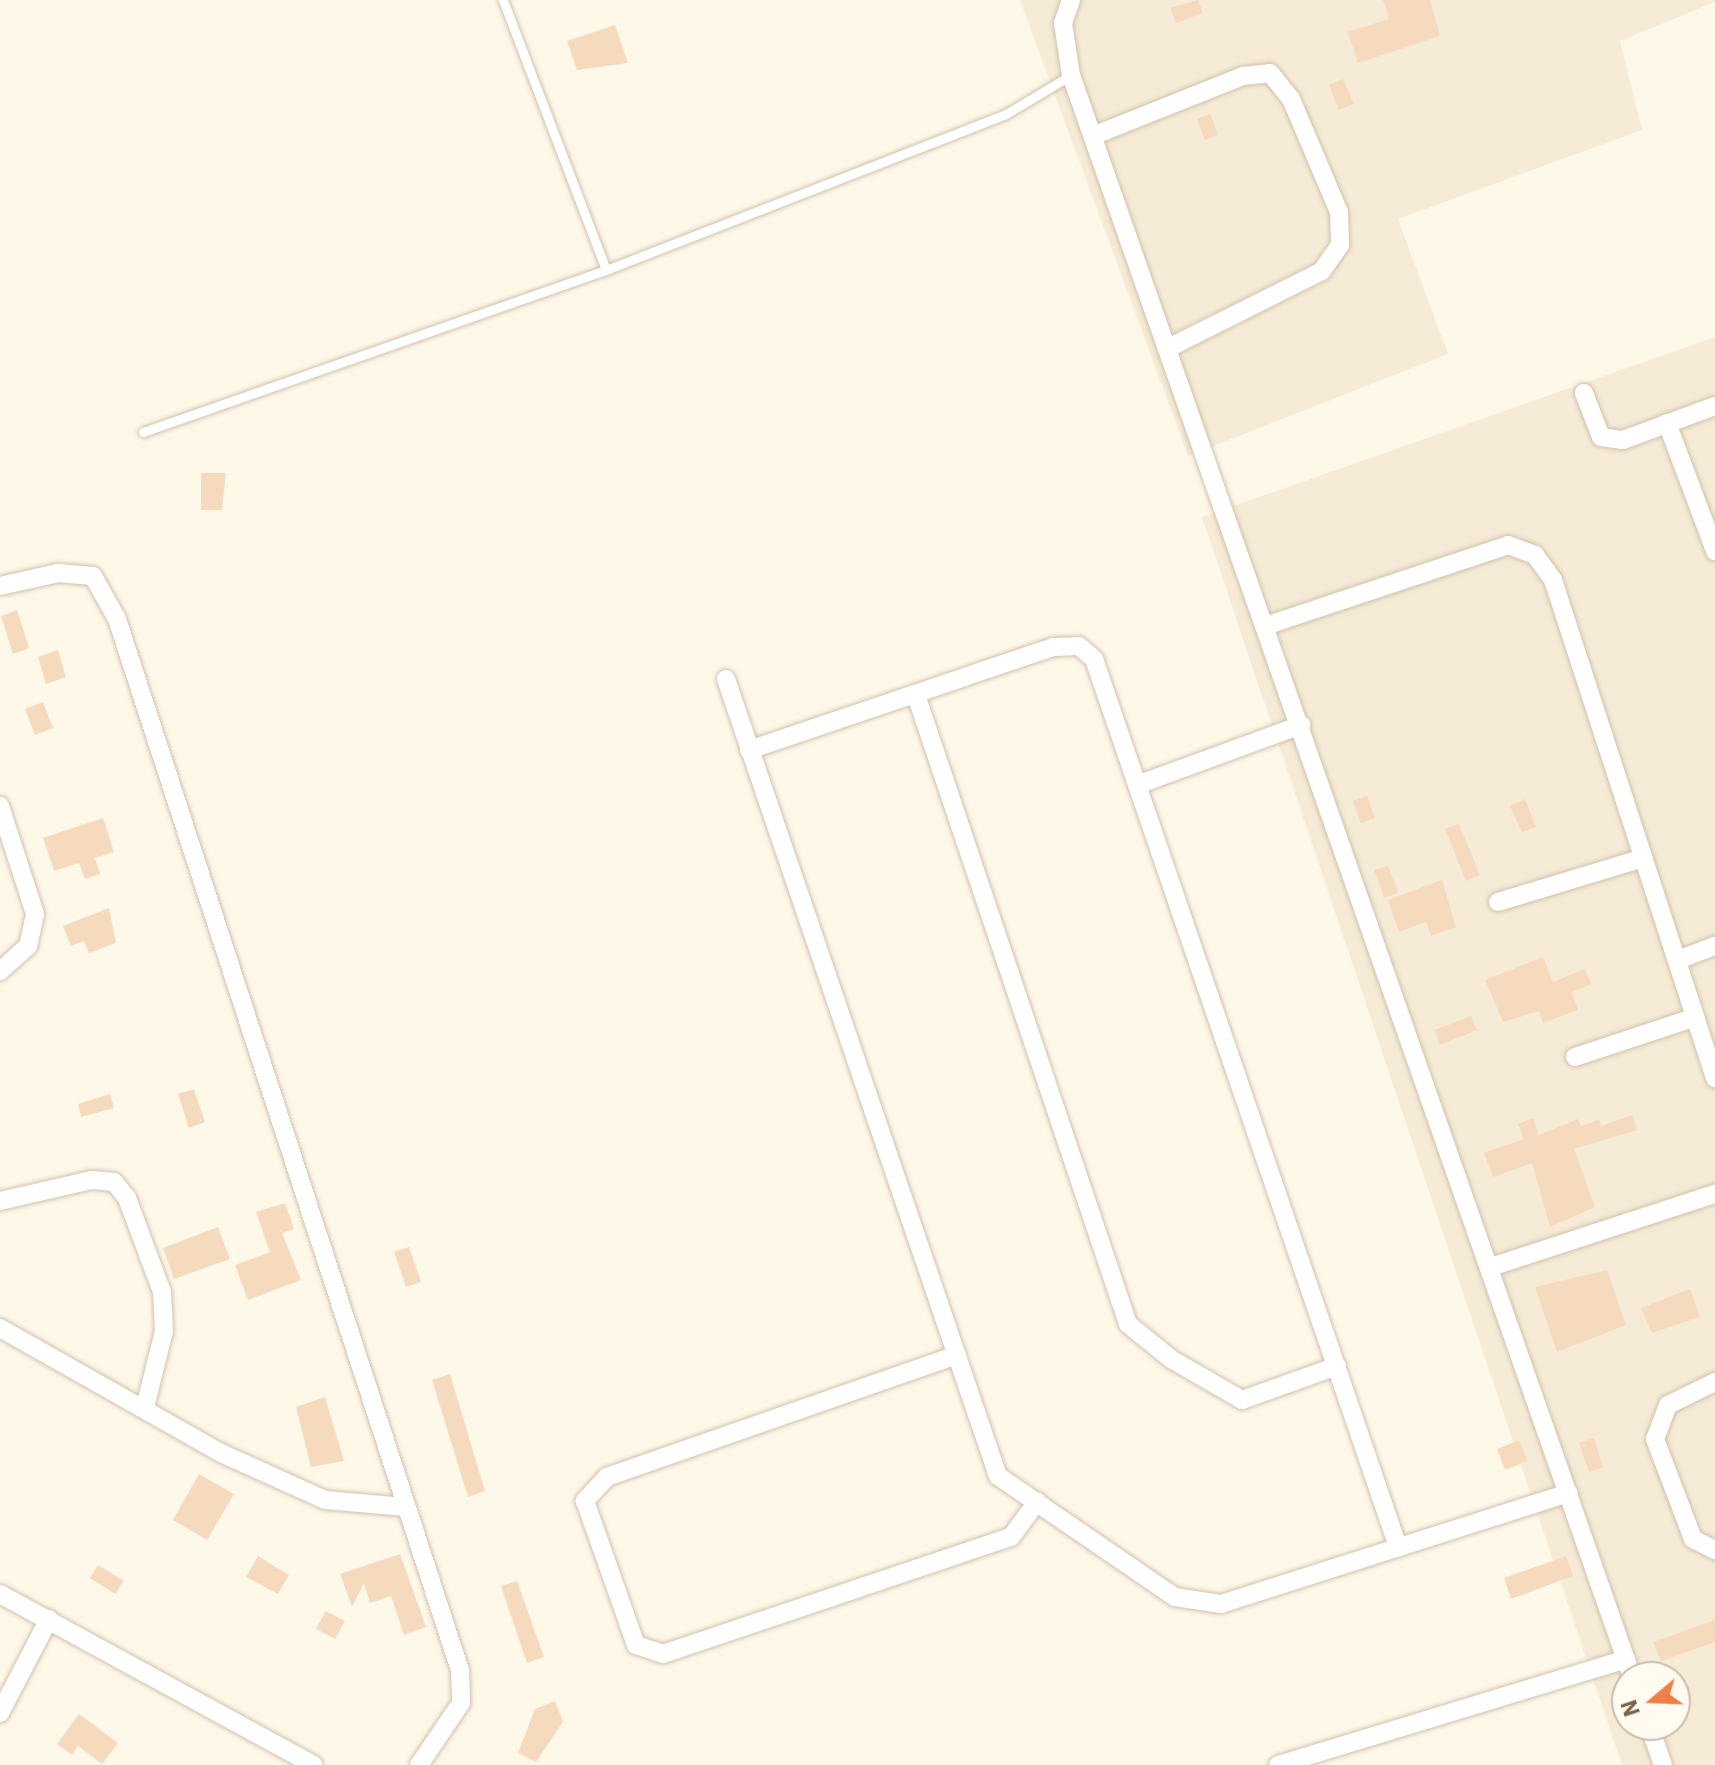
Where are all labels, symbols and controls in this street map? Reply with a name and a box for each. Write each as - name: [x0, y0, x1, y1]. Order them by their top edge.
- north arrow: [1611, 1661, 1691, 1741]
- text: N: [1613, 1696, 1646, 1721]

